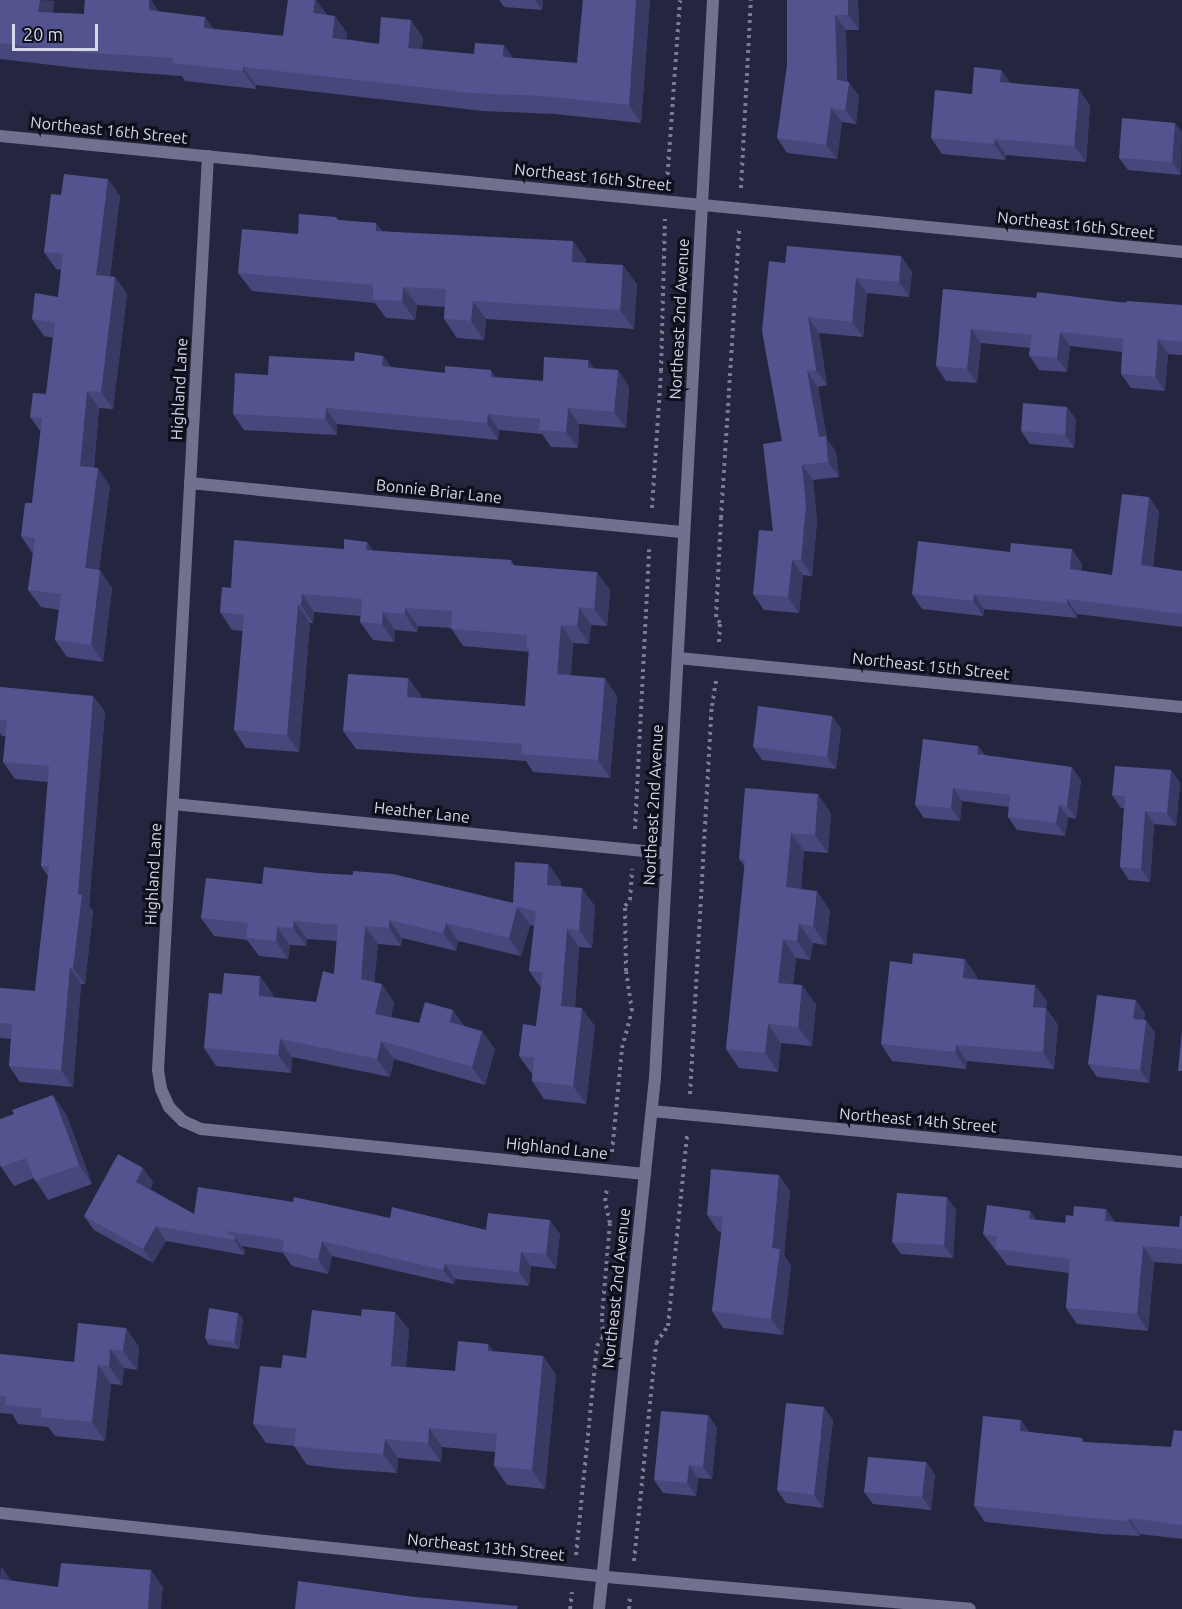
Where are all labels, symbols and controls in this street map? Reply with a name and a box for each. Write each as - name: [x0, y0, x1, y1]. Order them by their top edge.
- scale bar: [15, 12, 100, 50]
- text: 20 m: [23, 24, 63, 44]
- street label: Northeast 16th Street: [29, 112, 189, 148]
- street label: Northeast 16th Street: [513, 159, 673, 195]
- street label: Northeast 16th Street: [996, 207, 1156, 243]
- street label: Northeast 2nd Avenue: [665, 238, 693, 400]
- street label: Highland Lane: [167, 337, 191, 441]
- street label: Bonnie Briar Lane: [375, 475, 503, 507]
- street label: Northeast 15th Street: [851, 648, 1011, 684]
- street label: Northeast 2nd Avenue: [639, 724, 667, 886]
- street label: Heather Lane: [373, 797, 471, 827]
- street label: Highland Lane: [141, 822, 165, 926]
- street label: Northeast 14th Street: [838, 1104, 998, 1136]
- street label: Highland Lane: [505, 1133, 609, 1163]
- street label: Northeast 2nd Avenue: [598, 1207, 634, 1369]
- street label: Northeast 13th Street: [406, 1529, 566, 1565]

